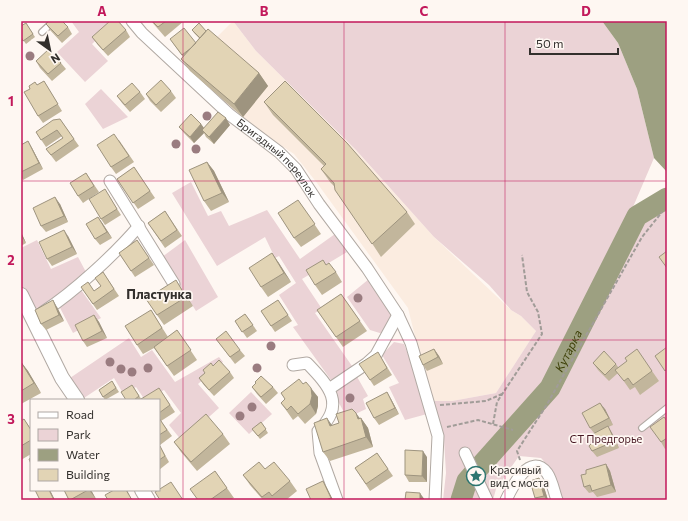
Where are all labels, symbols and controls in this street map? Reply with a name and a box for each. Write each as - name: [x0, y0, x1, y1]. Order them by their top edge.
- text: A: [97, 3, 107, 19]
- text: B: [260, 3, 269, 19]
- text: C: [420, 3, 429, 19]
- text: D: [581, 3, 591, 19]
- north arrow: [30, 30, 70, 70]
- scale bar: [530, 30, 618, 56]
- text: 50 m: [536, 36, 564, 50]
- text: N: [49, 51, 63, 67]
- text: 1: [8, 93, 14, 109]
- street label: Бригадный переулок: [235, 116, 320, 200]
- text: 2: [7, 252, 15, 268]
- district label: Пластунка: [126, 286, 192, 302]
- water label: Кутарка: [551, 327, 584, 374]
- legend: [30, 399, 160, 491]
- text: Road: [66, 407, 94, 421]
- text: 3: [7, 411, 15, 427]
- text: Park: [66, 427, 92, 441]
- park label: СТ Предгорье: [570, 432, 643, 445]
- text: Water: [66, 447, 100, 461]
- place label: Красивый вид с моста: [490, 463, 549, 489]
- place icon: Красивый вид с моста: [465, 465, 487, 487]
- text: Building: [66, 467, 110, 481]

